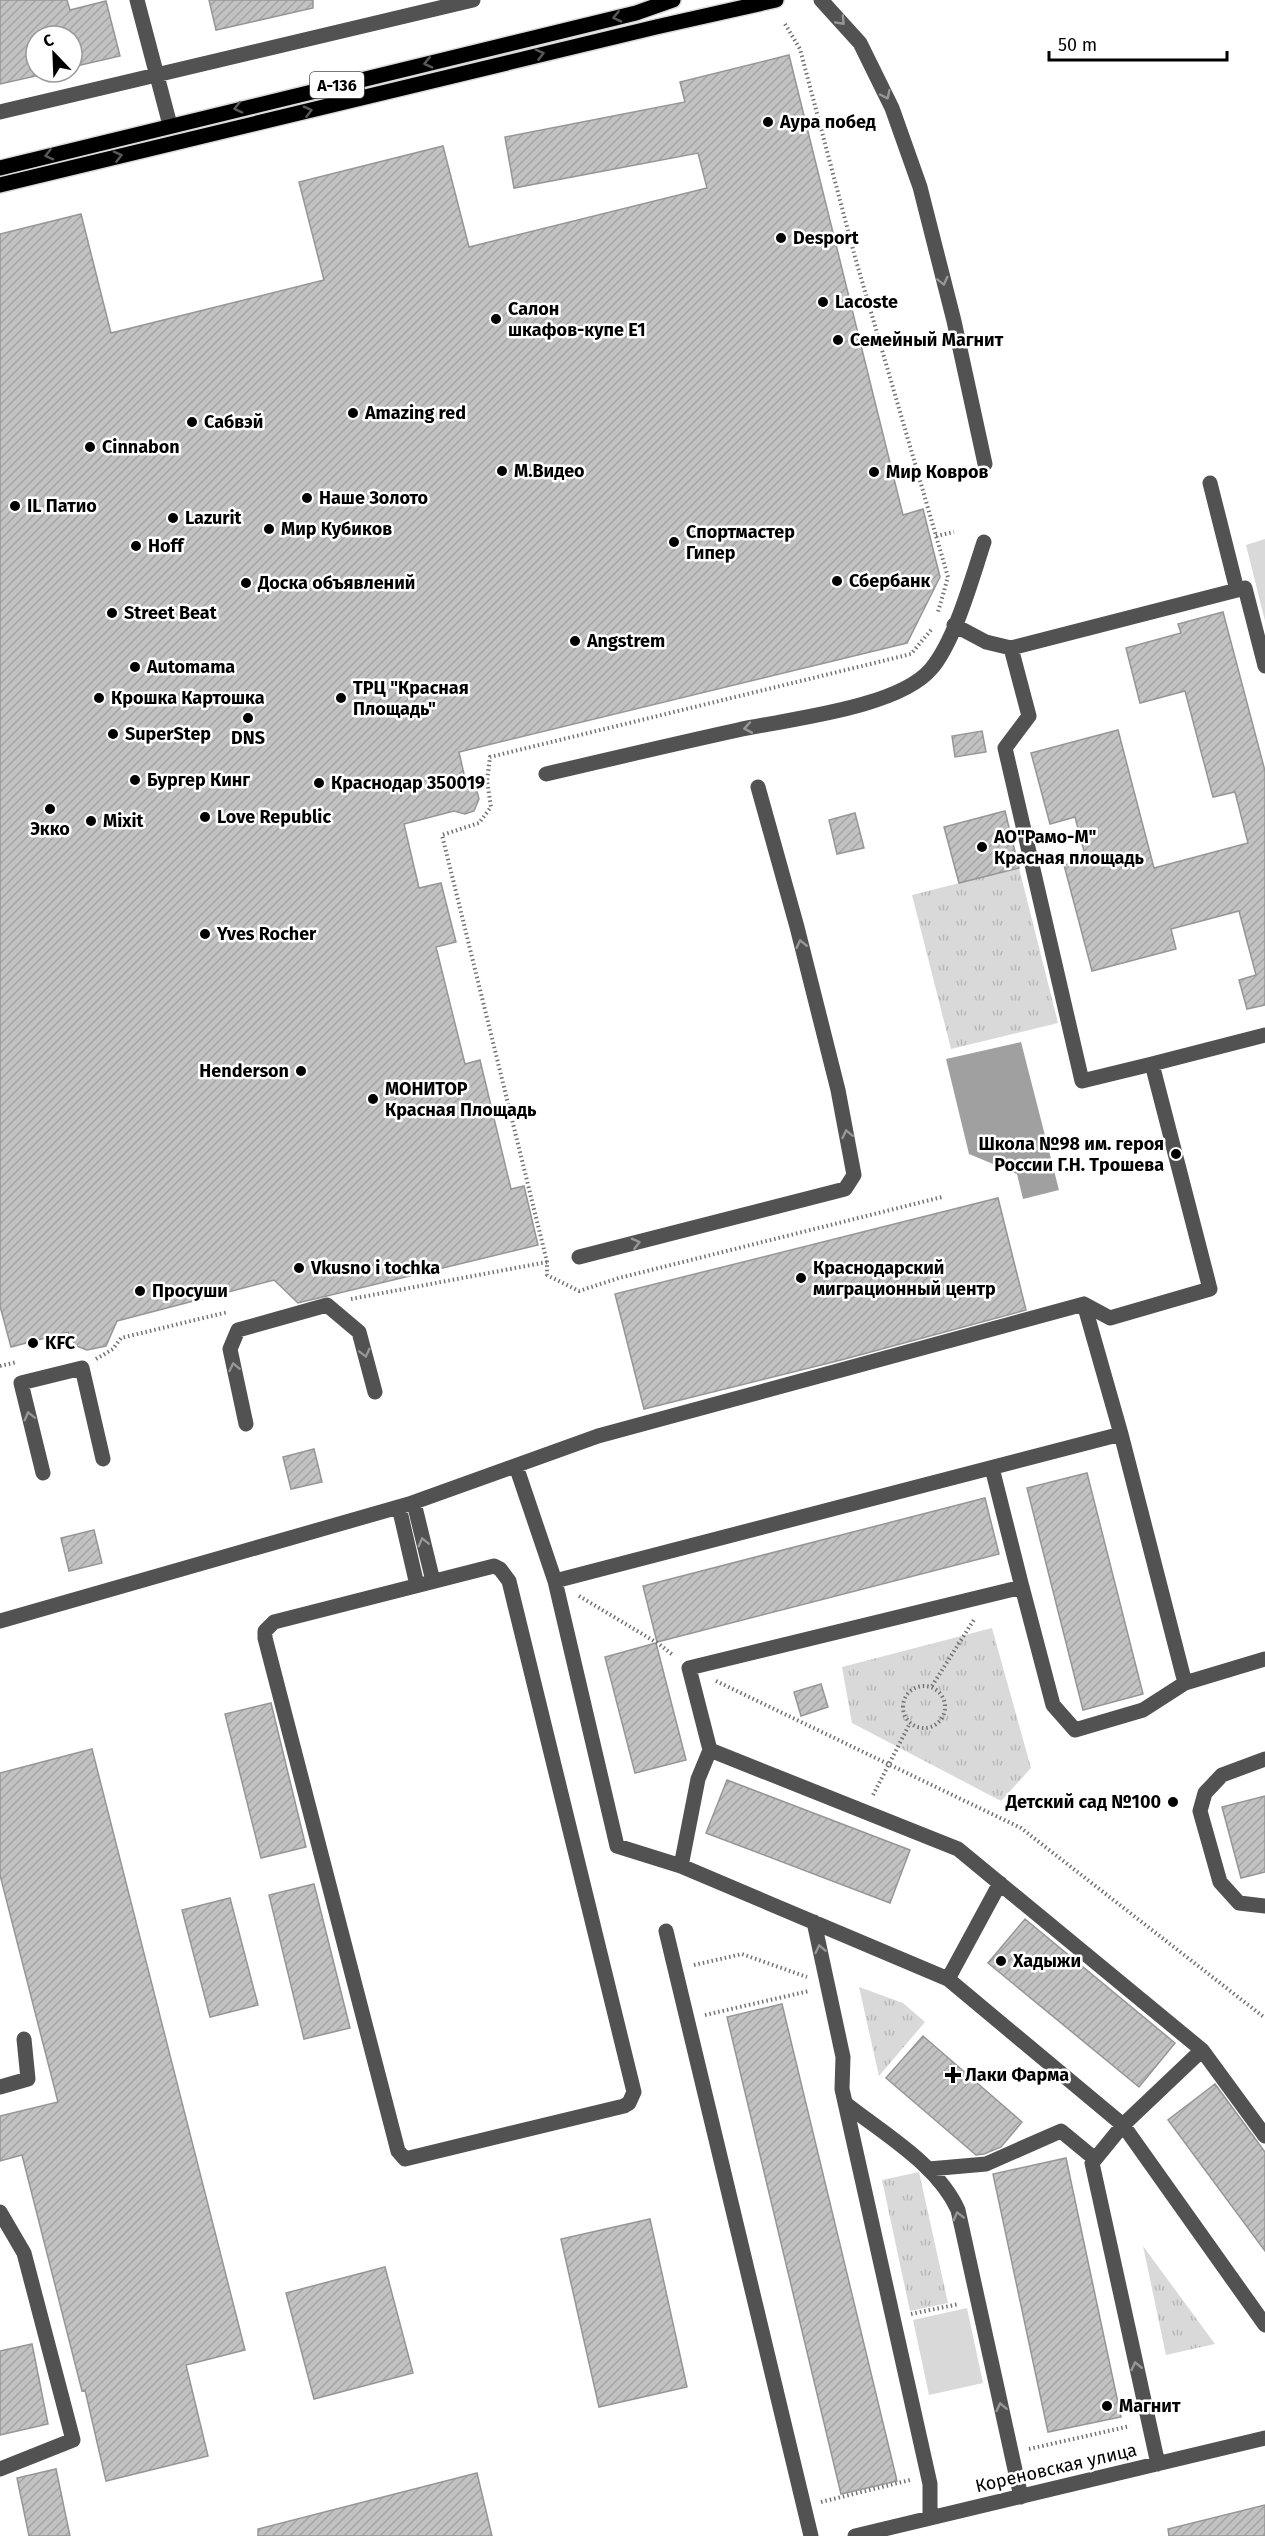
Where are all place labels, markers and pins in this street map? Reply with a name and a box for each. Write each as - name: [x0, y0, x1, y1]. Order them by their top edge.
- place label: Аура побед: [779, 111, 876, 133]
- marker: Аура побед: [761, 115, 775, 129]
- place label: Desport: [793, 227, 860, 249]
- marker: Desport: [774, 231, 788, 245]
- place label: Lacoste: [835, 291, 898, 313]
- marker: Lacoste: [816, 295, 830, 309]
- place label: Салон шкафов-купе Е1: [508, 298, 645, 341]
- marker: Салон шкафов-купе Е1: [489, 312, 503, 326]
- place label: Семейный Магнит: [850, 329, 1004, 351]
- marker: Семейный Магнит: [831, 333, 845, 347]
- place label: Amazing red: [364, 402, 466, 424]
- marker: Amazing red: [346, 406, 360, 420]
- place label: Сабвэй: [204, 411, 263, 433]
- marker: Сабвэй: [185, 415, 199, 429]
- place label: Cinnabon: [102, 436, 180, 458]
- marker: Cinnabon: [83, 440, 97, 454]
- place label: М.Видео: [514, 460, 585, 482]
- place label: Мир Ковров: [886, 461, 989, 483]
- marker: М.Видео: [495, 464, 509, 478]
- marker: Мир Ковров: [867, 465, 881, 479]
- place label: Наше Золото: [319, 487, 428, 509]
- marker: Наше Золото: [300, 491, 314, 505]
- place label: IL Патио: [27, 495, 97, 517]
- marker: IL Патио: [8, 499, 22, 513]
- place label: Lazurit: [185, 507, 243, 529]
- marker: Lazurit: [166, 511, 180, 525]
- place label: Мир Кубиков: [281, 518, 392, 540]
- place label: Спортмастер Гипер: [686, 521, 795, 564]
- marker: Мир Кубиков: [262, 522, 276, 536]
- place label: Hoff: [148, 535, 185, 557]
- marker: Спортмастер Гипер: [667, 535, 681, 549]
- marker: Hoff: [129, 539, 143, 553]
- place label: Сбербанк: [849, 570, 931, 592]
- place label: Доска объявлений: [257, 572, 415, 594]
- marker: Сбербанк: [830, 574, 844, 588]
- marker: Доска объявлений: [239, 576, 253, 590]
- place label: Street Beat: [124, 602, 218, 624]
- marker: Street Beat: [105, 606, 119, 620]
- place label: Angstrem: [586, 630, 665, 652]
- marker: Angstrem: [568, 634, 582, 648]
- place label: Automama: [146, 656, 235, 678]
- marker: Automama: [128, 660, 142, 674]
- place label: ТРЦ "Красная Площадь": [353, 677, 469, 720]
- place label: Крошка Картошка: [111, 687, 265, 709]
- marker: Крошка Картошка: [92, 691, 106, 705]
- marker: ТРЦ "Красная Площадь": [334, 691, 348, 705]
- marker: DNS: [241, 711, 255, 725]
- place label: SuperStep: [125, 723, 211, 745]
- marker: SuperStep: [106, 727, 120, 741]
- place label: DNS: [231, 727, 265, 749]
- place label: Бургер Кинг: [147, 769, 250, 791]
- place label: Краснодар 350019: [331, 772, 485, 794]
- marker: Бургер Кинг: [128, 773, 142, 787]
- marker: Краснодар 350019: [312, 776, 326, 790]
- marker: Экко: [43, 802, 57, 816]
- place label: Love Republic: [217, 806, 331, 828]
- place label: Mixit: [103, 810, 145, 832]
- marker: Love Republic: [198, 810, 212, 824]
- marker: Mixit: [84, 814, 98, 828]
- place label: Экко: [30, 818, 70, 840]
- place label: АО"Рамо-М" Красная площадь: [993, 826, 1144, 869]
- marker: АО"Рамо-М" Красная площадь: [975, 840, 989, 854]
- place label: Yves Rocher: [216, 923, 317, 945]
- marker: Yves Rocher: [198, 927, 212, 941]
- place label: Henderson: [199, 1060, 289, 1082]
- marker: Henderson: [294, 1064, 308, 1078]
- place label: МОНИТОР Красная Площадь: [385, 1078, 537, 1121]
- marker: МОНИТОР Красная Площадь: [366, 1092, 380, 1106]
- place label: Школа №98 им. героя России Г.Н. Трошева: [978, 1133, 1164, 1176]
- marker: Школа №98 им. героя России Г.Н. Трошева: [1169, 1147, 1183, 1161]
- place label: Vkusno i tochka: [310, 1257, 440, 1279]
- place label: Краснодарский миграционный центр: [813, 1257, 996, 1300]
- marker: Vkusno i tochka: [292, 1261, 306, 1275]
- marker: Краснодарский миграционный центр: [794, 1271, 808, 1285]
- place label: Просуши: [152, 1280, 228, 1302]
- marker: Просуши: [133, 1284, 147, 1298]
- place label: KFC: [45, 1332, 76, 1354]
- marker: KFC: [26, 1336, 40, 1350]
- place label: Детский сад №100: [1005, 1791, 1161, 1813]
- marker: Детский сад №100: [1166, 1795, 1180, 1809]
- place label: Хадыжи: [1012, 1950, 1081, 1972]
- marker: Хадыжи: [994, 1954, 1008, 1968]
- place label: Лаки Фарма: [965, 2064, 1069, 2086]
- marker: Лаки Фарма: [946, 2068, 960, 2082]
- place label: Магнит: [1119, 2395, 1181, 2417]
- marker: Магнит: [1100, 2399, 1114, 2413]

